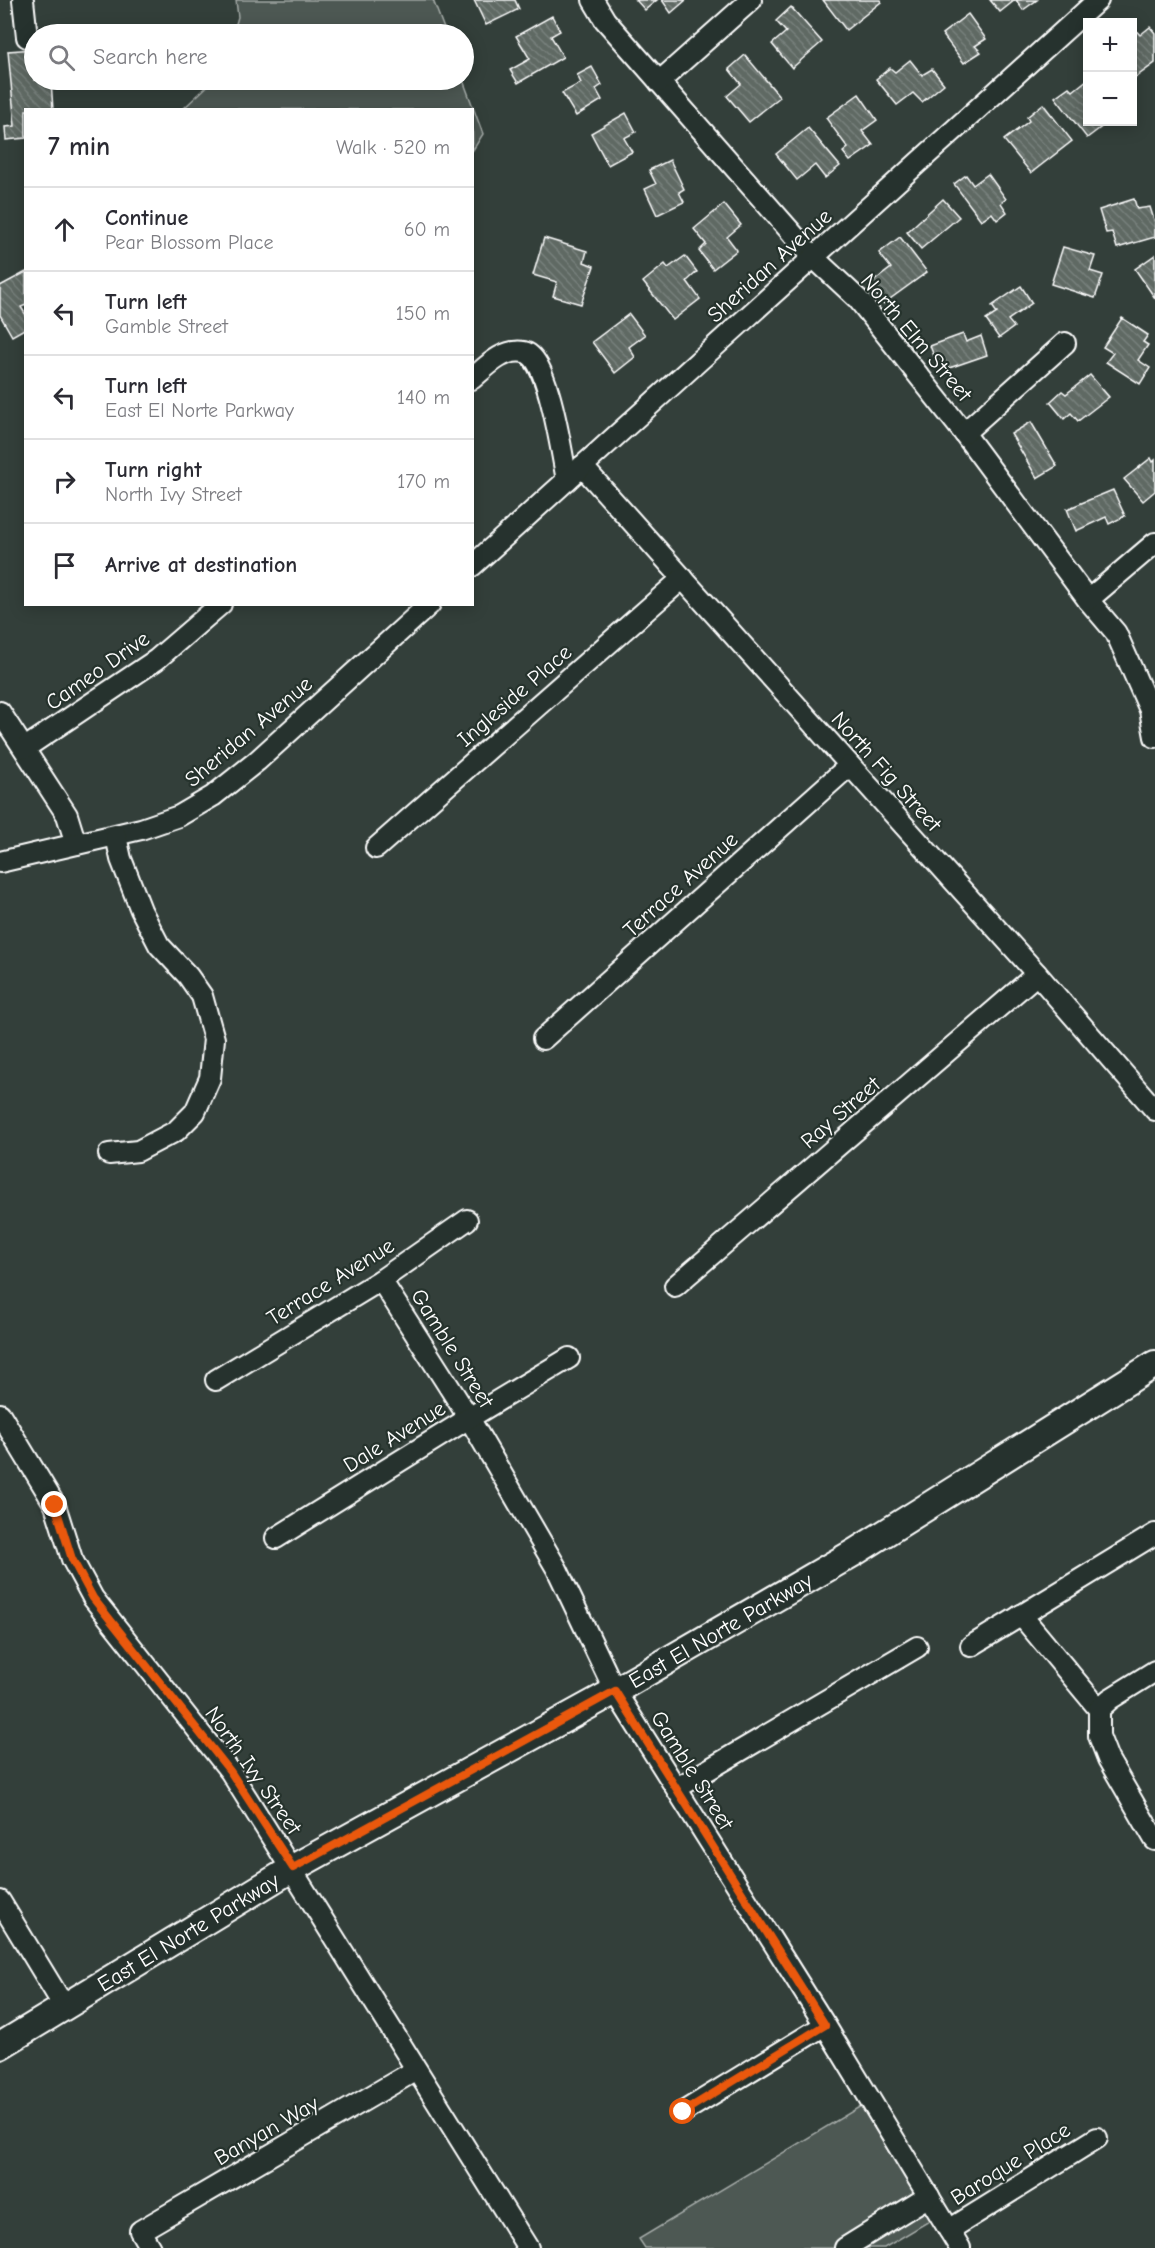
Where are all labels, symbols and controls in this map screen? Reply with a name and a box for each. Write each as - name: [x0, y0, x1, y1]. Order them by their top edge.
- map controls: [1083, 18, 1137, 126]
- button: +: [1083, 18, 1137, 72]
- search box: [24, 24, 474, 90]
- icon: search: [45, 41, 78, 74]
- text: Search here: [93, 44, 208, 70]
- button: −: [1083, 72, 1137, 126]
- text: 7 min: [48, 132, 110, 162]
- text: Walk · 520 m: [336, 136, 450, 159]
- street label: Sheridan Avenue: [702, 203, 837, 328]
- text: Continue: [105, 205, 188, 231]
- icon: ahead: [48, 213, 81, 246]
- text: 60 m: [404, 218, 450, 241]
- text: Pear Blossom Place: [105, 231, 273, 254]
- street label: North Elm Street: [855, 268, 978, 407]
- text: Turn left: [105, 289, 187, 315]
- icon: left: [48, 297, 81, 330]
- text: 150 m: [396, 302, 450, 325]
- text: Gamble Street: [105, 315, 228, 338]
- text: Turn left: [105, 373, 187, 399]
- icon: left: [48, 381, 81, 414]
- text: 140 m: [397, 386, 450, 409]
- text: East El Norte Parkway: [105, 399, 294, 422]
- text: Turn right: [105, 457, 202, 483]
- icon: right: [48, 465, 81, 498]
- text: 170 m: [397, 470, 450, 493]
- text: North Ivy Street: [105, 483, 242, 506]
- icon: arrive: [48, 549, 81, 582]
- text: Arrive at destination: [105, 552, 297, 578]
- street label: Cameo Drive: [41, 626, 154, 716]
- street label: Ingleside Place: [452, 639, 577, 752]
- street label: Sheridan Avenue: [180, 671, 318, 793]
- street label: North Fig Street: [826, 706, 947, 837]
- street label: Terrace Avenue: [618, 827, 743, 943]
- street label: Ray Street: [796, 1071, 886, 1154]
- street label: Terrace Avenue: [262, 1232, 399, 1331]
- street label: Gamble Street: [405, 1284, 499, 1413]
- street label: Dale Avenue: [339, 1395, 450, 1478]
- route end: [41, 1491, 67, 1517]
- street label: East El Norte Parkway: [624, 1567, 817, 1694]
- street label: North Ivy Street: [199, 1702, 307, 1840]
- street label: Gamble Street: [645, 1706, 739, 1835]
- street label: East El Norte Parkway: [93, 1867, 284, 1998]
- street label: Banyan Way: [210, 2090, 323, 2171]
- route start: [669, 2098, 695, 2124]
- street label: Baroque Place: [946, 2117, 1075, 2211]

